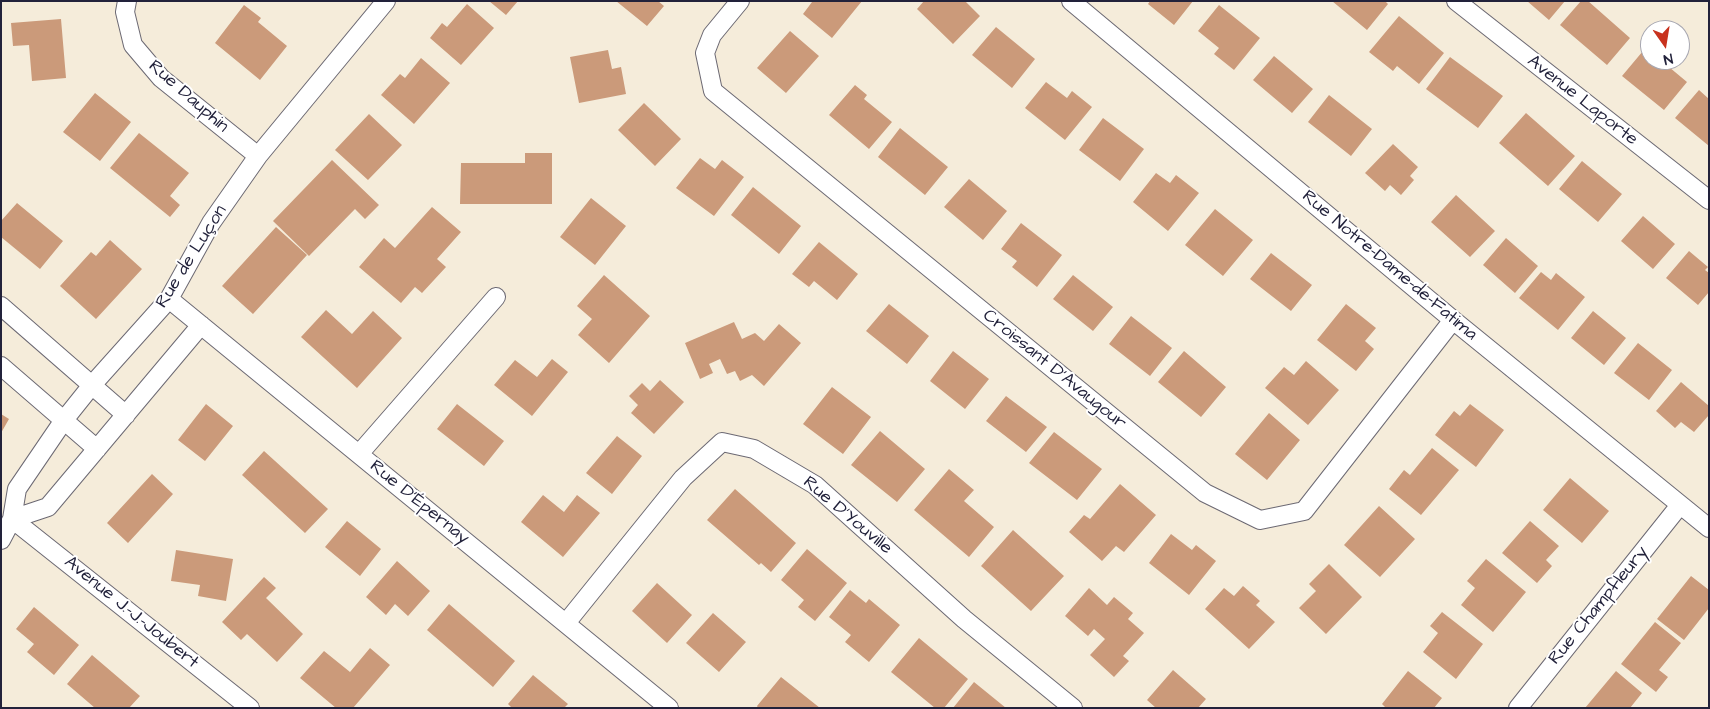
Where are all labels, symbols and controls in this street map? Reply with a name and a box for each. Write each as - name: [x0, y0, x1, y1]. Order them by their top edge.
- north arrow: [1640, 20, 1690, 70]
- text: N: [1662, 48, 1675, 69]
- street label: Avenue Laporte: [1522, 51, 1642, 151]
- street label: Rue Dauphin: [143, 56, 233, 138]
- street label: Rue Notre-Dame-de-Fatima: [1297, 186, 1481, 346]
- street label: Rue de Luçon: [152, 202, 232, 312]
- street label: Croissant D'Avaugour: [978, 305, 1130, 435]
- street label: Rue D'Épernay: [365, 456, 473, 550]
- street label: Rue D'Youville: [798, 472, 896, 560]
- street label: Rue Champfleury: [1545, 542, 1653, 670]
- street label: Avenue J.-J.-Joubert: [59, 552, 203, 674]

